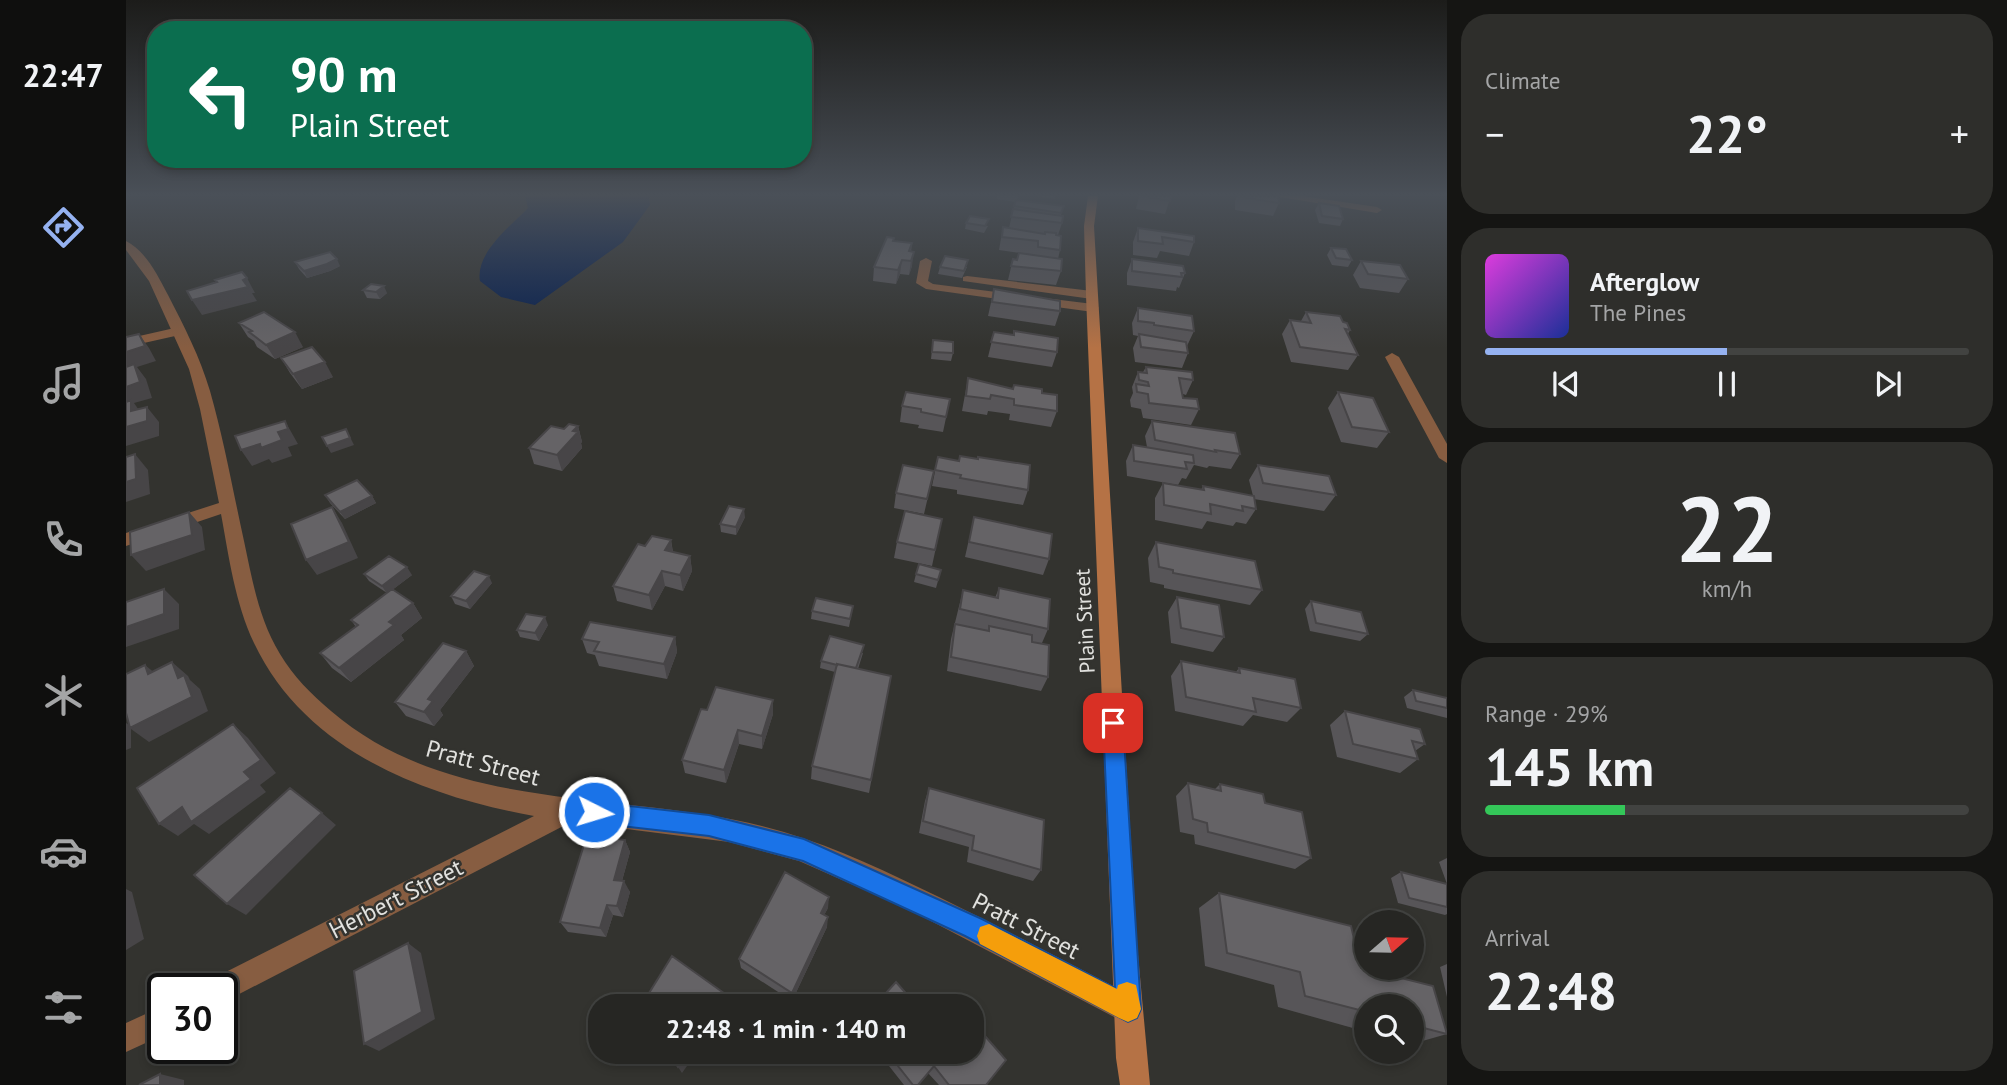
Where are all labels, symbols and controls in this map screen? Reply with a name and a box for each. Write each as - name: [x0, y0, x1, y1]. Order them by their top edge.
- text: 90 m: [290, 42, 397, 106]
- icon: left: [175, 49, 266, 140]
- text: 22:47: [22, 54, 104, 96]
- text: Climate: [1485, 66, 1560, 95]
- text: 22°: [1686, 100, 1768, 167]
- text: Plain Street: [290, 104, 449, 146]
- text: −: [1485, 109, 1504, 158]
- text: +: [1950, 109, 1969, 158]
- icon: directions: [39, 203, 88, 252]
- text: Afterglow: [1590, 265, 1699, 298]
- text: The Pines: [1590, 298, 1686, 327]
- icon: music: [39, 359, 88, 408]
- icon: previous: [1547, 365, 1585, 403]
- icon: pause: [1708, 365, 1746, 403]
- icon: next: [1869, 365, 1907, 403]
- text: 22: [1675, 469, 1779, 587]
- icon: phone: [39, 515, 88, 564]
- street label: Plain Street: [1068, 568, 1101, 674]
- text: km/h: [1702, 574, 1752, 603]
- icon: climate: [39, 671, 88, 720]
- pin: [1083, 693, 1143, 753]
- text: Range · 29%: [1485, 699, 1608, 728]
- icon: arrive: [1094, 704, 1132, 742]
- street label: Pratt Street: [423, 732, 543, 793]
- text: 145 km: [1485, 733, 1654, 800]
- position arrow: [557, 775, 631, 849]
- icon: car: [39, 827, 88, 876]
- street label: Herbert Street: [324, 852, 468, 946]
- street label: Pratt Street: [967, 885, 1085, 966]
- north arrow: [1354, 910, 1424, 980]
- map controls: [1354, 910, 1424, 1064]
- text: Arrival: [1485, 923, 1549, 952]
- text: 22:48: [1485, 957, 1617, 1024]
- speed limit sign: 30: [147, 973, 238, 1064]
- icon: filters: [39, 983, 88, 1032]
- button: search: [1354, 994, 1424, 1064]
- text: 22:48 · 1 min · 140 m: [666, 1012, 906, 1045]

